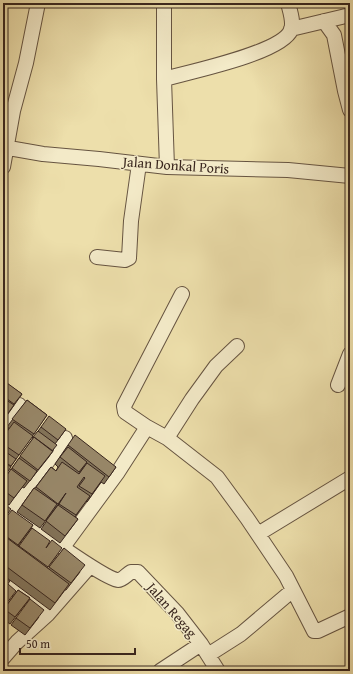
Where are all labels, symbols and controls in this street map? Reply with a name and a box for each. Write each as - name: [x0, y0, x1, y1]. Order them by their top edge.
- street label: Jalan Donkal Poris: [120, 151, 230, 179]
- street label: Jalan Regag: [141, 576, 202, 642]
- scale bar: [20, 630, 135, 656]
- text: 50 m: [26, 635, 50, 652]

